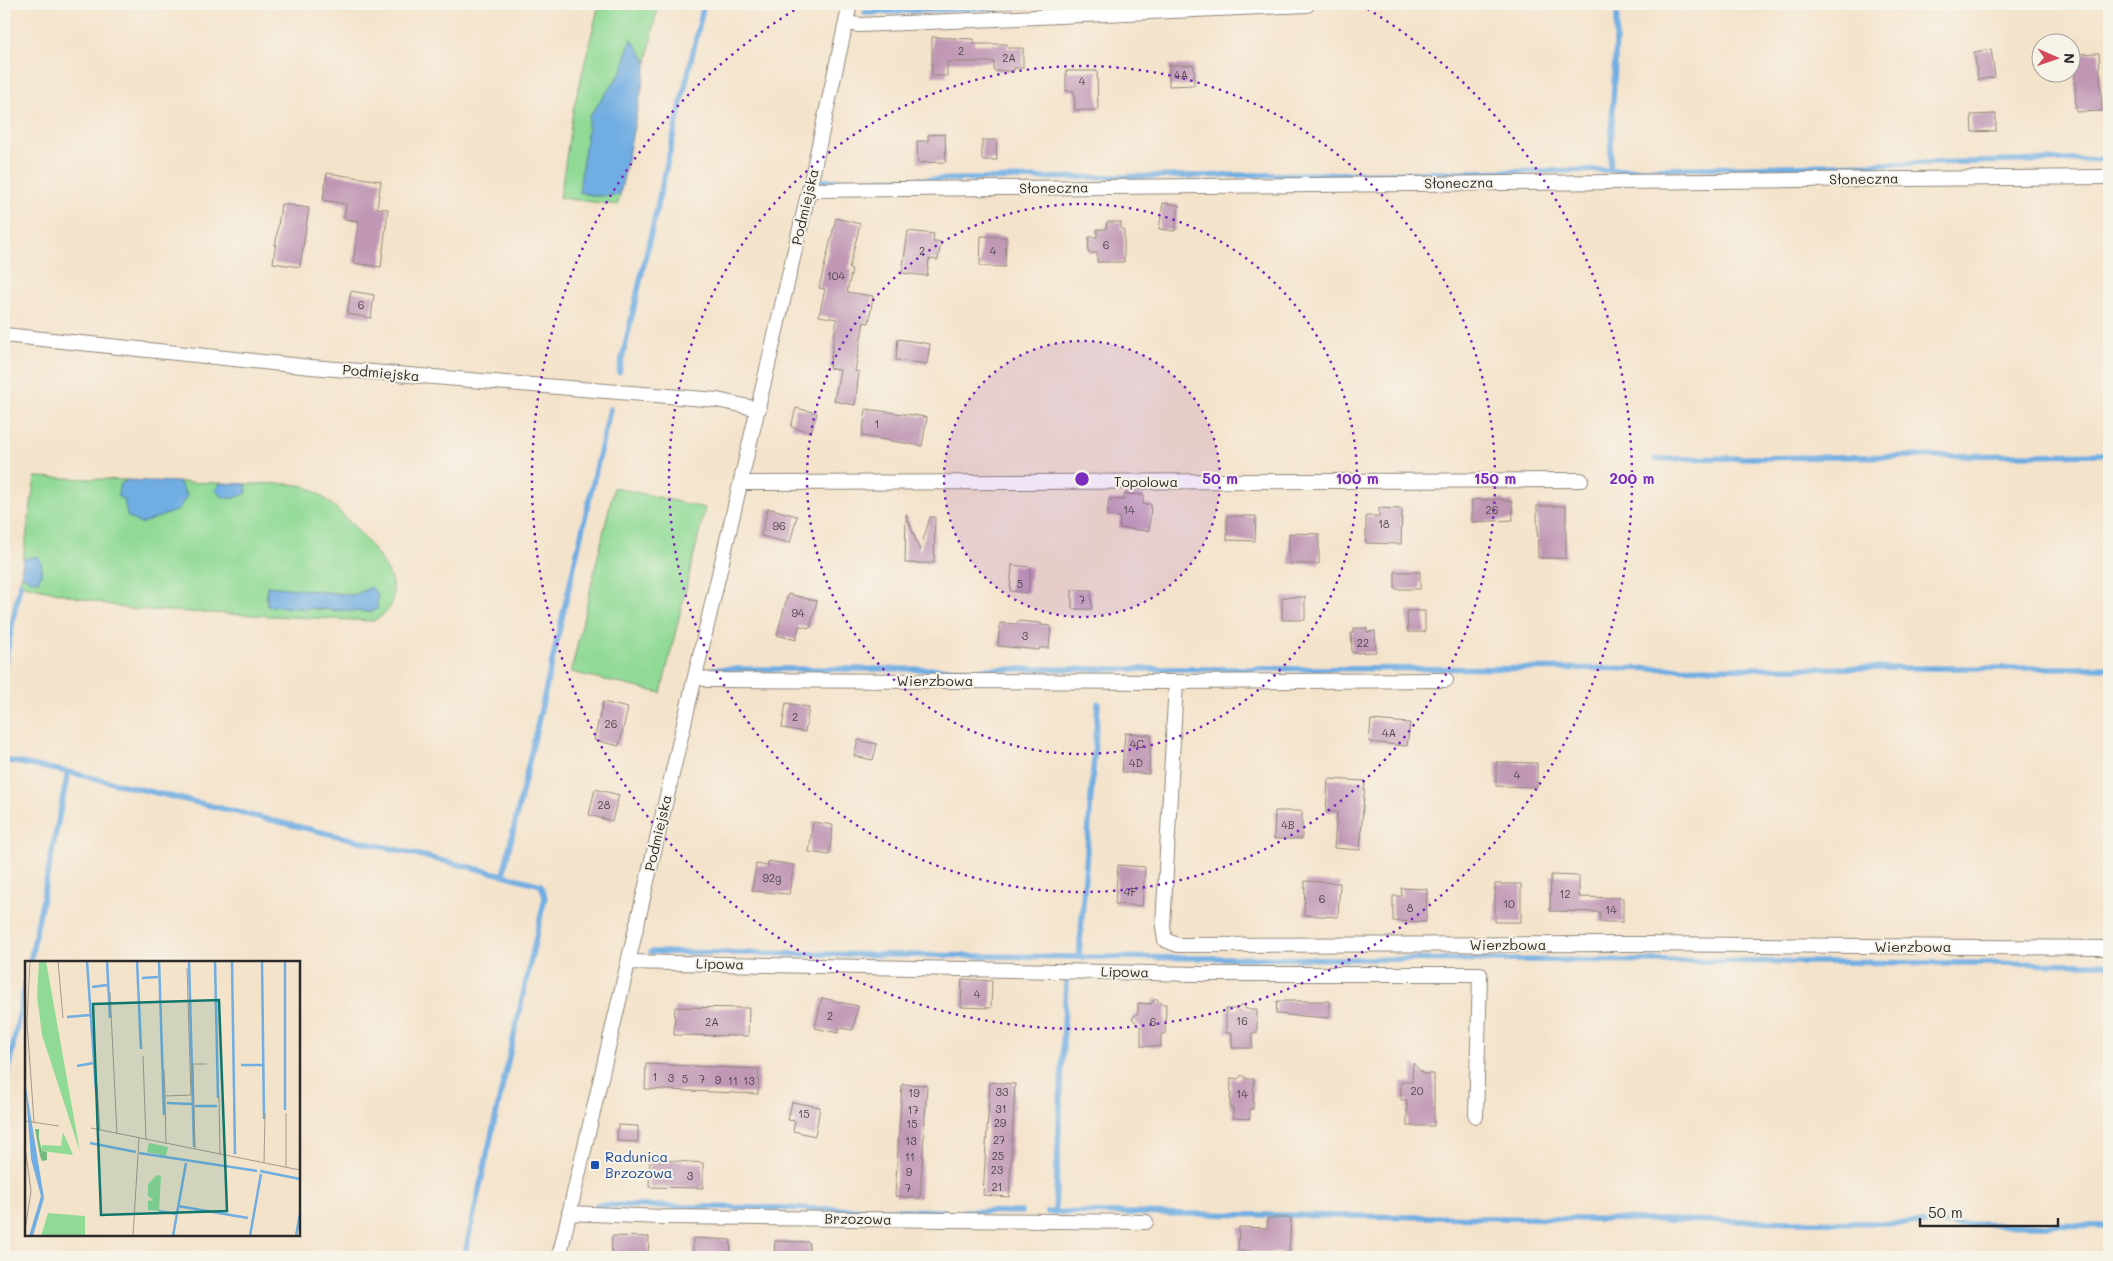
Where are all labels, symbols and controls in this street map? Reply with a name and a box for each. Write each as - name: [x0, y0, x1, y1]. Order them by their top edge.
- north arrow: [2030, 32, 2080, 82]
- house number: 2: [958, 43, 964, 58]
- house number: 2A: [1002, 50, 1016, 65]
- text: N: [2060, 53, 2079, 64]
- house number: 4A: [1174, 67, 1188, 82]
- house number: 4: [1079, 73, 1086, 88]
- street label: Podmiejska: [787, 167, 822, 247]
- street label: Słoneczna: [1829, 168, 1899, 189]
- street label: Słoneczna: [1424, 172, 1494, 193]
- street label: Słoneczna: [1019, 177, 1089, 198]
- house number: 6: [1103, 237, 1109, 252]
- house number: 2: [919, 243, 925, 258]
- house number: 4: [990, 243, 997, 258]
- house number: 104: [827, 268, 846, 283]
- house number: 6: [358, 297, 364, 312]
- street label: Podmiejska: [342, 360, 420, 385]
- house number: 1: [875, 416, 879, 431]
- text: 50 m: [1202, 468, 1238, 488]
- text: 100 m: [1335, 468, 1379, 488]
- text: 150 m: [1474, 468, 1516, 488]
- text: 200 m: [1610, 468, 1655, 488]
- centre of rings: [1073, 470, 1091, 488]
- street label: Topolowa: [1114, 472, 1178, 491]
- house number: 14: [1123, 502, 1135, 517]
- house number: 26: [1486, 502, 1498, 517]
- house number: 18: [1378, 516, 1390, 531]
- house number: 96: [772, 518, 786, 533]
- house number: 5: [1017, 576, 1023, 591]
- house number: 7: [1079, 592, 1085, 607]
- house number: 94: [792, 605, 805, 620]
- house number: 3: [1022, 628, 1029, 643]
- house number: 22: [1357, 635, 1369, 650]
- street label: Wierzbowa: [897, 671, 973, 690]
- house number: 2: [792, 709, 798, 724]
- house number: 26: [605, 716, 617, 731]
- house number: 4A: [1382, 725, 1396, 740]
- house number: 4C: [1130, 736, 1144, 751]
- house number: 4D: [1129, 755, 1143, 770]
- house number: 4: [1514, 767, 1521, 782]
- street label: Podmiejska: [640, 793, 675, 873]
- house number: 28: [598, 797, 611, 812]
- house number: 4B: [1281, 817, 1295, 832]
- house number: 92g: [762, 870, 782, 885]
- house number: 4F: [1124, 884, 1136, 899]
- house number: 12: [1559, 886, 1571, 901]
- house number: 6: [1319, 891, 1325, 906]
- house number: 10: [1503, 896, 1515, 911]
- house number: 8: [1407, 900, 1414, 915]
- house number: 14: [1605, 902, 1617, 917]
- street label: Wierzbowa: [1470, 935, 1546, 954]
- street label: Wierzbowa: [1875, 937, 1951, 956]
- street label: Lipowa: [696, 954, 744, 973]
- inset map: [25, 961, 300, 1236]
- street label: Lipowa: [1101, 962, 1149, 981]
- house number: 4: [974, 986, 981, 1001]
- house number: 2: [827, 1008, 833, 1023]
- house number: 16: [1236, 1013, 1248, 1028]
- house number: 2A: [705, 1014, 719, 1029]
- house number: 6: [1150, 1014, 1156, 1029]
- house number: 1: [653, 1069, 657, 1084]
- house number: 3: [668, 1070, 675, 1085]
- house number: 5: [682, 1071, 688, 1086]
- house number: 7: [699, 1071, 705, 1086]
- house number: 9: [715, 1072, 722, 1087]
- house number: 11: [728, 1073, 738, 1088]
- house number: 13: [743, 1073, 755, 1088]
- house number: 20: [1411, 1083, 1424, 1098]
- house number: 33: [996, 1084, 1009, 1099]
- house number: 19: [908, 1085, 920, 1100]
- house number: 14: [1236, 1086, 1248, 1101]
- house number: 31: [995, 1101, 1007, 1116]
- house number: 17: [907, 1102, 919, 1117]
- house number: 15: [798, 1106, 810, 1121]
- house number: 29: [994, 1115, 1007, 1130]
- house number: 15: [906, 1116, 918, 1131]
- house number: 27: [993, 1132, 1005, 1147]
- house number: 13: [905, 1133, 917, 1148]
- place label: Radunica Brzozowa: [605, 1147, 672, 1182]
- house number: 25: [992, 1148, 1004, 1163]
- house number: 11: [905, 1149, 915, 1164]
- marker: Radunica Brzozowa: [589, 1159, 601, 1171]
- house number: 23: [991, 1162, 1004, 1177]
- house number: 9: [906, 1164, 913, 1179]
- house number: 3: [687, 1168, 694, 1183]
- house number: 21: [991, 1179, 1003, 1194]
- house number: 7: [905, 1180, 911, 1195]
- scale bar: [1920, 1196, 2058, 1228]
- text: 50 m: [1928, 1202, 1963, 1222]
- street label: Brzozowa: [824, 1208, 892, 1229]

